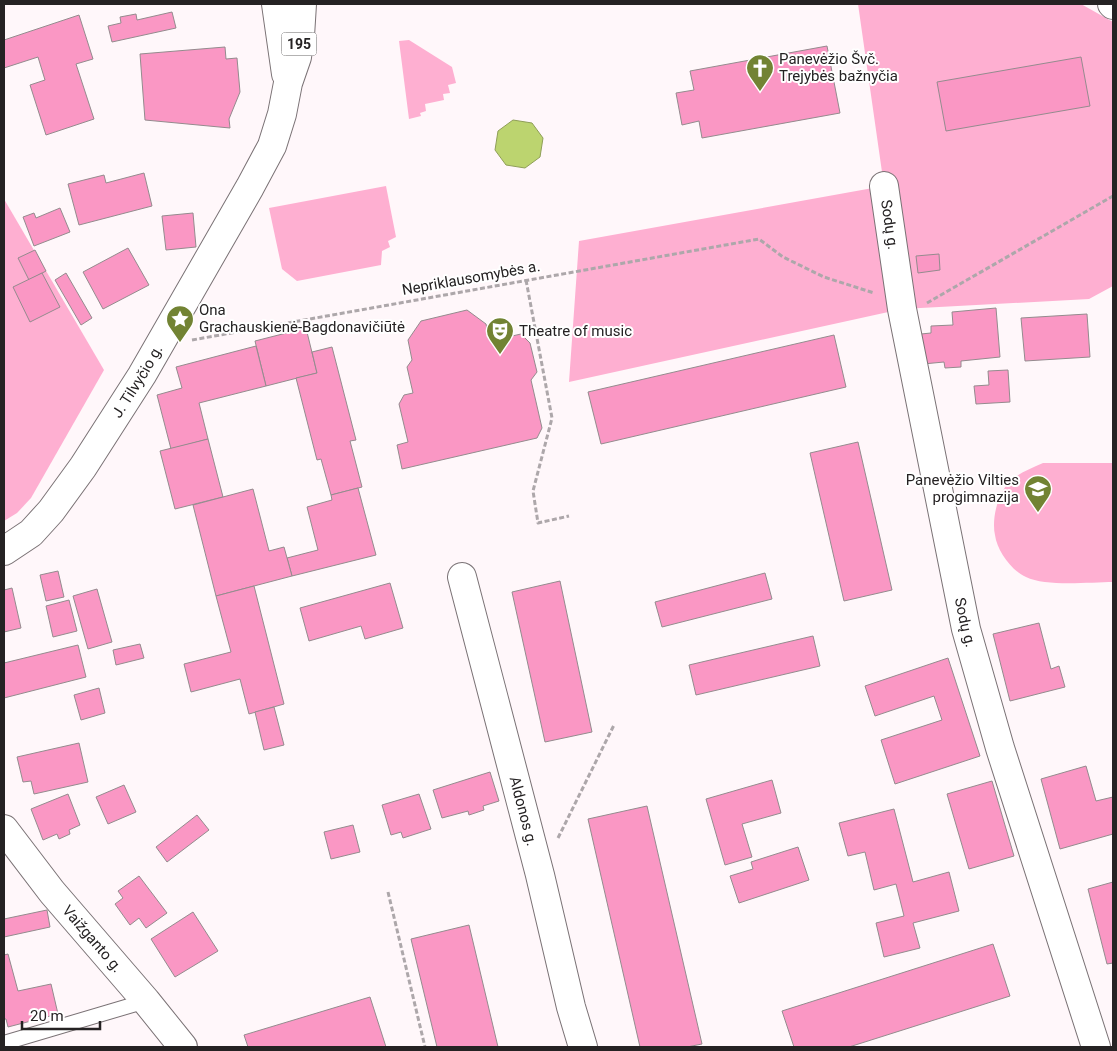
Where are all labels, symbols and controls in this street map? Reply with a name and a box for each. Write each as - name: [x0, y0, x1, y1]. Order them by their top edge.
- road number: 195: [282, 33, 316, 56]
- place label: Panevėžio Švč. Trejybės bažnyčia: [779, 50, 898, 85]
- church icon: Panevėžio Švč. Trejybės bažnyčia: [745, 53, 775, 92]
- street label: Sodų g.: [877, 198, 902, 251]
- street label: Nepriklausomybės a.: [401, 257, 541, 299]
- place label: Ona Grachauskienė-Bagdonavičiūtė: [199, 301, 405, 336]
- place icon: Ona Grachauskienė-Bagdonavičiūtė: [165, 304, 195, 343]
- theatre icon: Theatre of music: [485, 316, 515, 355]
- place label: Theatre of music: [519, 322, 632, 340]
- street label: J. Tilvyčio g.: [108, 342, 166, 421]
- place label: Panevėžio Vilties progimnazija: [906, 471, 1019, 506]
- school or university icon: Panevėžio Vilties progimnazija: [1023, 474, 1053, 513]
- street label: Sodų g.: [951, 596, 980, 649]
- street label: Aldonos g.: [506, 774, 541, 848]
- street label: Vaižganto g.: [59, 902, 126, 976]
- scale bar: [22, 998, 100, 1030]
- text: 20 m: [30, 1007, 64, 1025]

